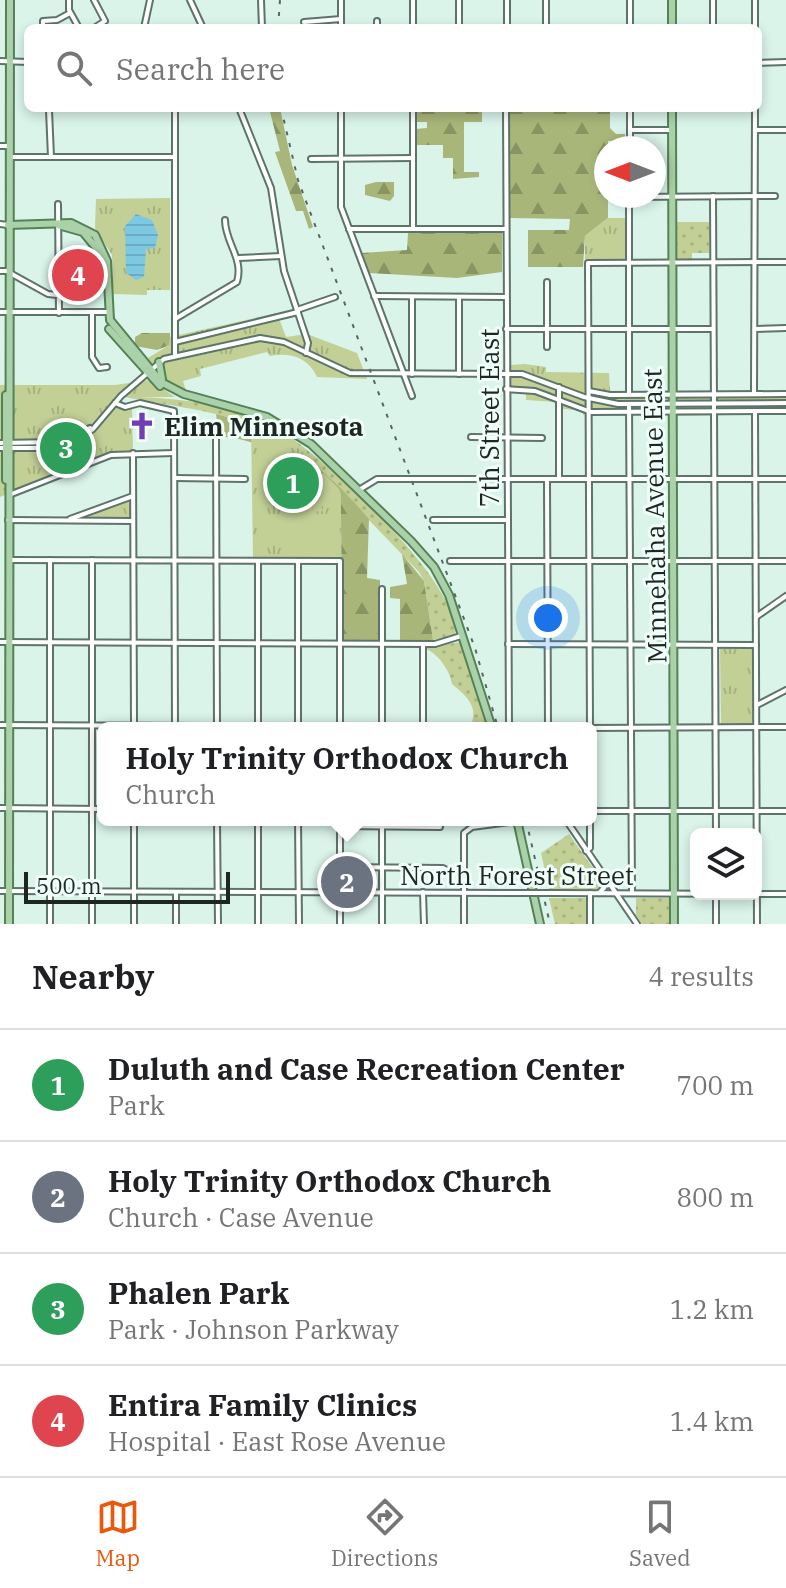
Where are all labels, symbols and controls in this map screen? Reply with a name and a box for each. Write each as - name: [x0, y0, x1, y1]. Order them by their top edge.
- search box: [24, 24, 762, 112]
- icon: search: [52, 46, 96, 90]
- text: Search here: [116, 49, 285, 88]
- north arrow: [594, 136, 666, 208]
- pin: 4: [52, 245, 104, 305]
- street label: 7th Street East: [472, 329, 506, 507]
- street label: Minnehaha Avenue East: [634, 368, 674, 664]
- place label: Elim Minnesota: [164, 409, 364, 443]
- church icon: Elim Minnesota: [127, 411, 157, 441]
- pin: 3: [40, 418, 92, 478]
- pin: 1: [267, 453, 319, 513]
- your location: [528, 598, 568, 638]
- popup: [97, 722, 597, 826]
- text: Holy Trinity Orthodox Church: [125, 738, 569, 777]
- text: Church: [125, 777, 216, 811]
- map controls: [690, 828, 762, 900]
- button: layers: [690, 828, 762, 900]
- pin: 2: [321, 852, 373, 912]
- street label: North Forest Street: [400, 858, 634, 892]
- scale bar: [24, 868, 230, 904]
- text: 500 m: [36, 871, 102, 900]
- text: Nearby: [32, 954, 154, 998]
- text: 4 results: [648, 959, 754, 993]
- text: Duluth and Case Recreation Center: [108, 1049, 625, 1088]
- text: 1: [50, 1068, 66, 1102]
- text: 700 m: [676, 1068, 754, 1102]
- text: Park: [108, 1088, 165, 1122]
- text: Holy Trinity Orthodox Church: [108, 1161, 551, 1200]
- text: 2: [50, 1180, 66, 1214]
- text: 800 m: [676, 1180, 754, 1214]
- text: Church · Case Avenue: [108, 1200, 374, 1234]
- text: Phalen Park: [108, 1273, 289, 1312]
- text: 3: [50, 1292, 66, 1326]
- text: 1.2 km: [670, 1292, 754, 1326]
- text: Park · Johnson Parkway: [108, 1312, 399, 1346]
- text: Entira Family Clinics: [108, 1385, 417, 1424]
- text: 4: [50, 1404, 66, 1438]
- text: 1.4 km: [670, 1404, 754, 1438]
- text: Hospital · East Rose Avenue: [108, 1424, 446, 1458]
- tab: Map: [95, 1495, 140, 1572]
- tab: Directions: [331, 1495, 438, 1572]
- tab: Saved: [629, 1495, 691, 1572]

